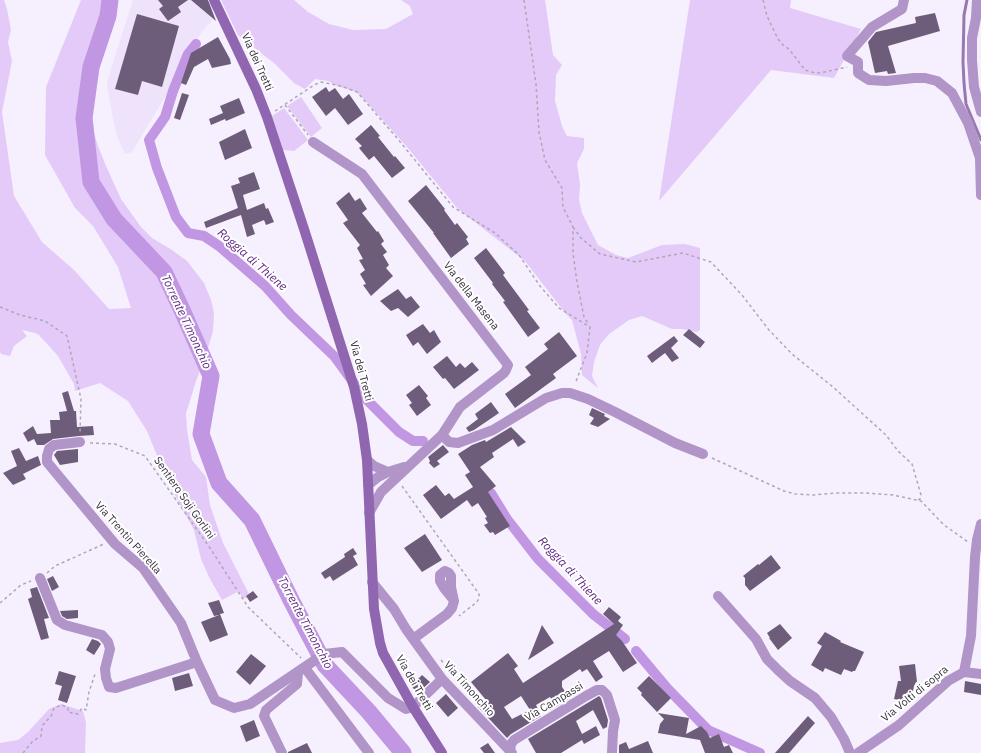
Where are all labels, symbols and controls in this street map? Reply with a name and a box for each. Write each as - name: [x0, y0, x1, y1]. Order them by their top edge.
- street label: Via dei Tretti: [238, 31, 276, 93]
- water label: Roggia di Thiene: [214, 226, 290, 294]
- street label: Via della Masena: [440, 259, 502, 333]
- water label: Torrente Timonchio: [158, 272, 214, 372]
- street label: Via dei Tretti: [347, 339, 375, 403]
- street label: Sentiero Soji Gorlini: [151, 454, 217, 542]
- street label: Via Trentin Pierella: [92, 499, 164, 577]
- water label: Roggia di Thiene: [535, 534, 605, 608]
- water label: Torrente Timonchio: [275, 574, 335, 672]
- street label: Via dei Tretti: [393, 653, 435, 713]
- street label: Via Timonchio: [441, 659, 497, 719]
- street label: Via Volti di sopra: [879, 663, 951, 725]
- street label: Via Campassi: [522, 679, 586, 725]

